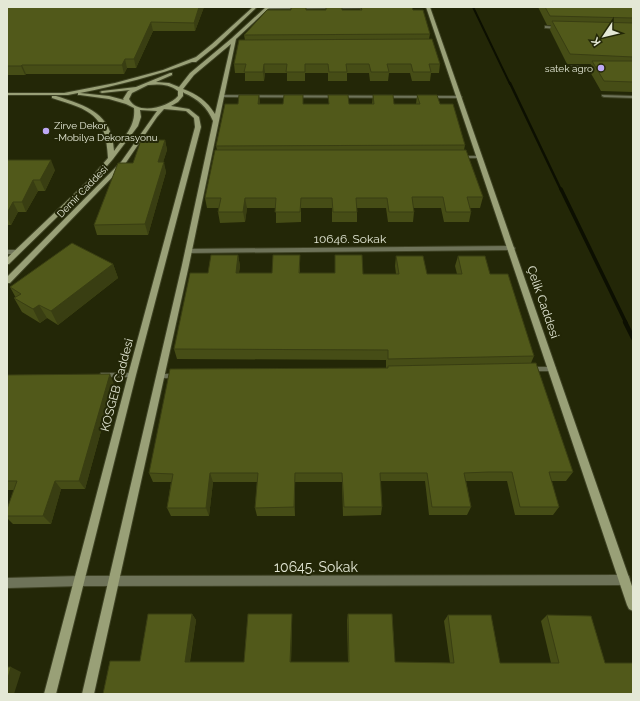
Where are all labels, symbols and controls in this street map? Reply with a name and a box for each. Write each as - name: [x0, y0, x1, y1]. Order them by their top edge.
- north arrow: [584, 16, 624, 56]
- text: K: [588, 34, 604, 48]
- place label: satek agro: [545, 63, 593, 74]
- marker: satek agro: [596, 63, 606, 73]
- place label: Zirve Dekor -Mobilya Dekorasyonu: [54, 120, 158, 143]
- marker: Zirve Dekor -Mobilya Dekorasyonu: [41, 126, 51, 136]
- street label: Demir Caddesi: [55, 163, 110, 220]
- street label: 10646. Sokak: [314, 232, 387, 246]
- street label: Çelik Caddesi: [524, 264, 562, 340]
- street label: KOSGEB Caddesi: [98, 337, 136, 433]
- street label: 10645. Sokak: [274, 559, 358, 575]

